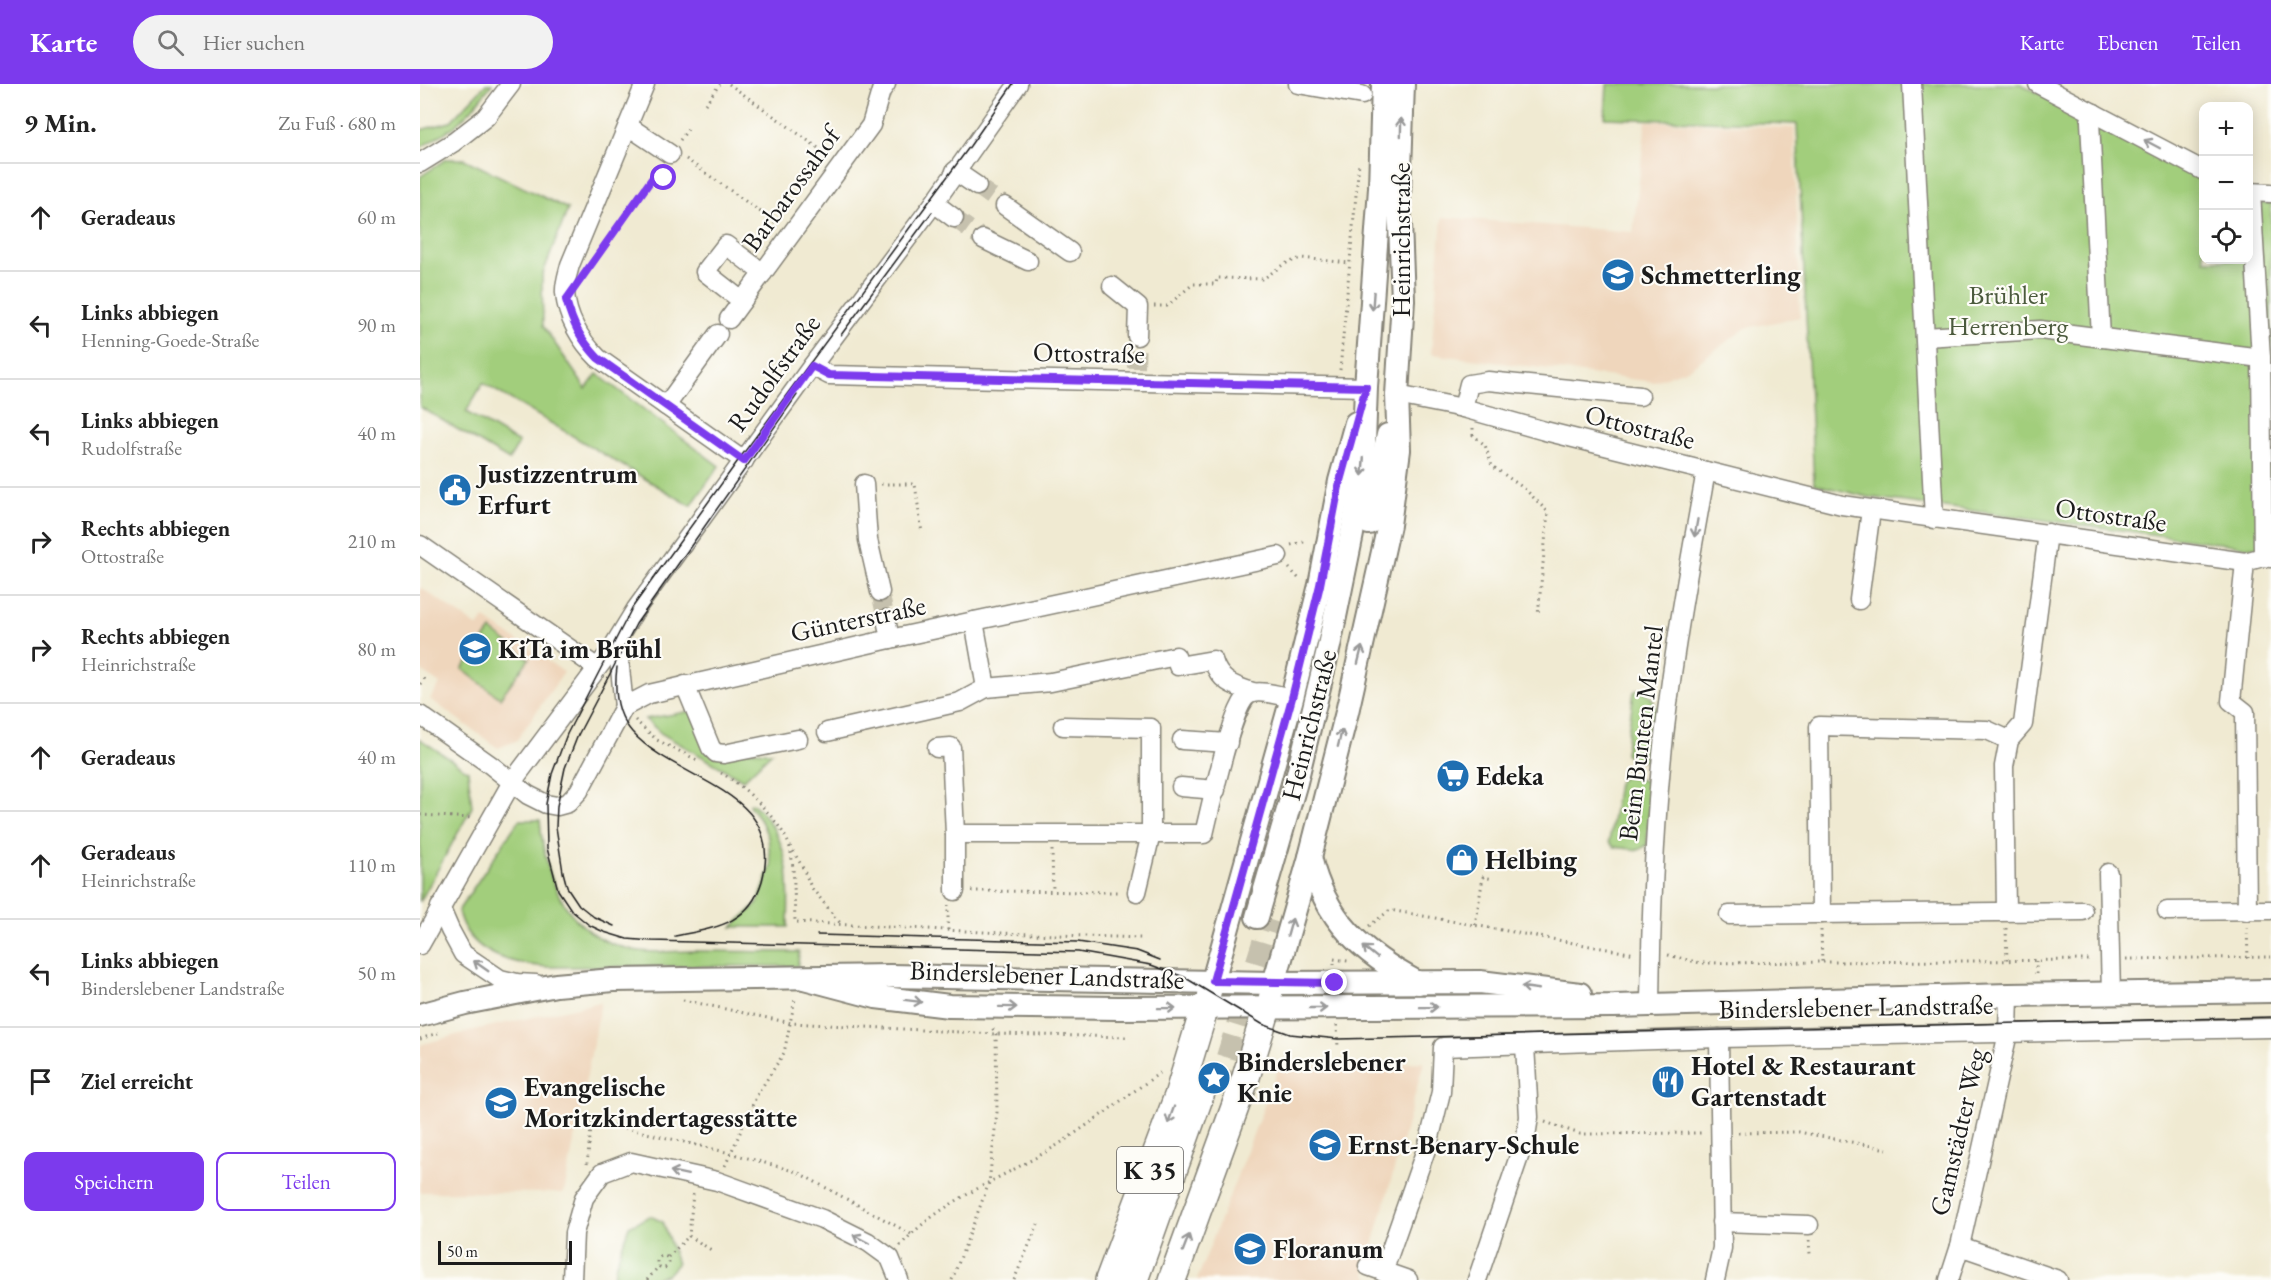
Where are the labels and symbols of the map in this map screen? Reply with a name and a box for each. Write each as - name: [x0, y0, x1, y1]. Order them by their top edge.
- street label: Barbarossahof: [733, 117, 850, 258]
- one-way arrow: [1395, 118, 1406, 138]
- one-way arrow: [2144, 138, 2161, 150]
- street label: Heinrichstraße: [1383, 163, 1418, 317]
- route start: [650, 164, 676, 190]
- school or university icon: Schmetterling: [1600, 257, 1636, 293]
- place label: Schmetterling: [1641, 257, 1801, 292]
- park label: Brühler Herrenberg: [1948, 277, 2068, 343]
- one-way arrow: [1367, 290, 1378, 310]
- street label: Rudolfstraße: [719, 307, 828, 438]
- street label: Ottostraße: [1033, 334, 1145, 371]
- street label: Ottostraße: [1582, 396, 1699, 457]
- place label: Justizzentrum Erfurt: [475, 456, 638, 522]
- one-way arrow: [1357, 456, 1368, 476]
- public building icon: Justizzentrum Erfurt: [437, 472, 473, 508]
- street label: Ottostraße: [2053, 489, 2169, 540]
- one-way arrow: [1690, 518, 1701, 538]
- street label: Günterstraße: [787, 587, 929, 650]
- street label: Beim Bunten Mantel: [1610, 623, 1671, 843]
- school or university icon: KiTa im Brühl: [457, 631, 493, 667]
- place label: KiTa im Brühl: [498, 631, 662, 666]
- street label: Heinrichstraße: [1273, 645, 1344, 804]
- one-way arrow: [1355, 646, 1367, 665]
- one-way arrow: [1334, 729, 1346, 748]
- supermarket icon: Edeka: [1435, 758, 1471, 794]
- place label: Edeka: [1476, 758, 1544, 793]
- shop icon: Helbing: [1444, 842, 1480, 878]
- place label: Helbing: [1485, 842, 1577, 877]
- one-way arrow: [1285, 918, 1296, 937]
- one-way arrow: [1362, 946, 1378, 959]
- street label: Binderslebener Landstraße: [909, 952, 1185, 997]
- one-way arrow: [473, 960, 489, 972]
- route end: [1321, 969, 1347, 995]
- one-way arrow: [1520, 982, 1540, 993]
- street label: Binderslebener Landstraße: [1718, 987, 1994, 1026]
- one-way arrow: [902, 996, 922, 1007]
- one-way arrow: [997, 1001, 1017, 1012]
- one-way arrow: [1157, 1002, 1177, 1013]
- one-way arrow: [1308, 1002, 1328, 1014]
- one-way arrow: [1418, 1002, 1438, 1013]
- place label: Binderslebener Knie: [1237, 1044, 1406, 1110]
- street label: Gamstädter Weg: [1921, 1044, 1994, 1219]
- place label: Hotel & Restaurant Gartenstadt: [1691, 1048, 1916, 1114]
- place icon: Binderslebener Knie: [1196, 1060, 1232, 1096]
- restaurant icon: Hotel & Restaurant Gartenstadt: [1650, 1064, 1686, 1100]
- place label: Evangelische Moritzkindertagesstätte: [524, 1069, 797, 1135]
- school or university icon: Evangelische Moritzkindertagesstätte: [483, 1085, 519, 1121]
- one-way arrow: [1165, 1105, 1176, 1124]
- school or university icon: Ernst-Benary-Schule: [1307, 1127, 1343, 1163]
- place label: Ernst-Benary-Schule: [1348, 1127, 1579, 1162]
- road number: K 35: [1117, 1147, 1183, 1193]
- one-way arrow: [669, 1167, 689, 1178]
- school or university icon: Floranum: [1232, 1231, 1268, 1267]
- place label: Floranum: [1273, 1231, 1384, 1266]
- one-way arrow: [853, 1233, 871, 1244]
- one-way arrow: [1181, 1234, 1192, 1252]
- scale bar: [438, 1238, 572, 1266]

